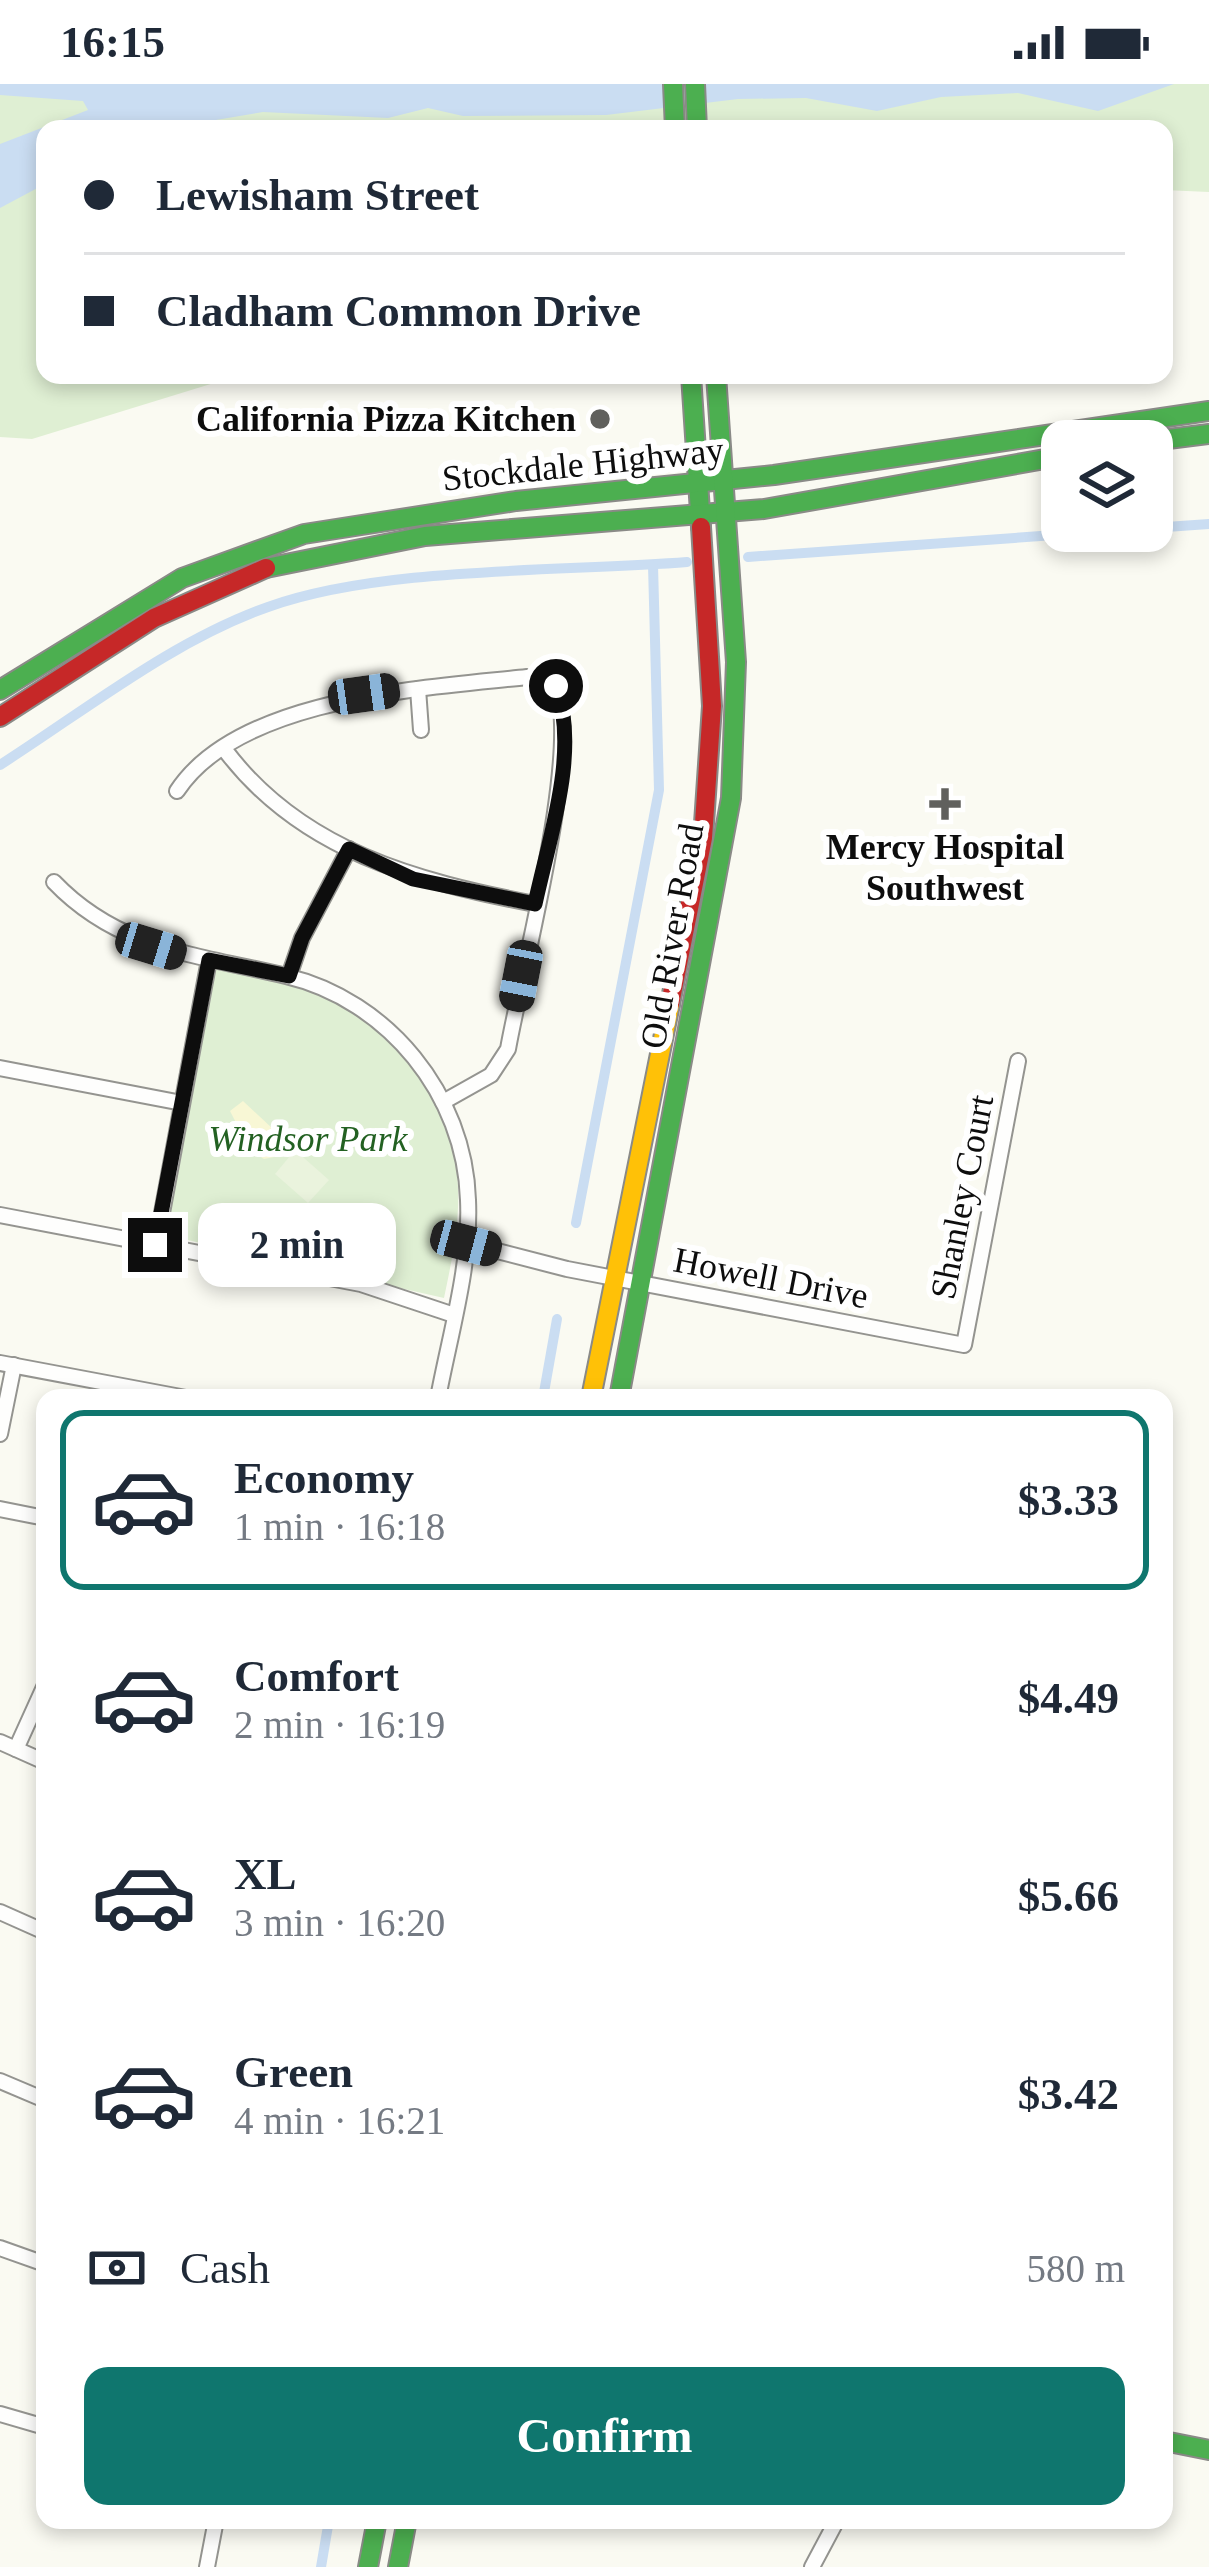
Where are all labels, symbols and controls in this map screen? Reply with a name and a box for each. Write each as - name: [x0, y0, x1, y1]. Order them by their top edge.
- text: 16:15: [60, 17, 165, 67]
- text: Lewisham Street: [156, 170, 479, 220]
- text: Cladham Common Drive: [156, 286, 641, 336]
- place label: California Pizza Kitchen: [196, 399, 576, 439]
- marker: California Pizza Kitchen: [587, 406, 613, 432]
- map controls: [1041, 420, 1173, 552]
- button: layers: [1041, 420, 1173, 552]
- street label: Stockdale Highway: [440, 429, 726, 499]
- route start: [529, 659, 583, 713]
- car: [326, 671, 402, 717]
- marker: Mercy Hospital Southwest: [929, 788, 961, 820]
- street label: Old River Road: [633, 820, 711, 1052]
- place label: Mercy Hospital Southwest: [826, 827, 1064, 908]
- car: [111, 918, 191, 974]
- car: [496, 937, 546, 1015]
- street label: Shanley Court: [923, 1092, 1001, 1302]
- park label: Windsor Park: [208, 1119, 409, 1159]
- callout: 2 min: [197, 1203, 395, 1287]
- car: [427, 1216, 505, 1270]
- route end: [128, 1218, 182, 1272]
- text: 2 min: [250, 1223, 344, 1266]
- street label: Howell Drive: [671, 1240, 871, 1316]
- icon: car: [90, 1446, 198, 1554]
- text: Economy: [234, 1453, 414, 1503]
- text: $3.33: [1018, 1475, 1119, 1525]
- text: 1 min · 16:18: [234, 1505, 445, 1548]
- icon: car: [90, 1644, 198, 1752]
- text: Comfort: [234, 1651, 399, 1701]
- text: $4.49: [1018, 1673, 1119, 1723]
- text: 2 min · 16:19: [234, 1703, 445, 1746]
- icon: car: [90, 1842, 198, 1950]
- text: XL: [234, 1849, 297, 1899]
- text: $5.66: [1018, 1871, 1119, 1921]
- text: 3 min · 16:20: [234, 1901, 445, 1944]
- icon: car: [90, 2040, 198, 2148]
- text: Green: [234, 2047, 353, 2097]
- text: $3.42: [1018, 2069, 1119, 2119]
- text: 4 min · 16:21: [234, 2099, 445, 2142]
- icon: cash: [84, 2235, 150, 2301]
- text: Cash: [180, 2243, 270, 2293]
- text: 580 m: [1026, 2247, 1125, 2290]
- button: Confirm: [84, 2367, 1125, 2505]

